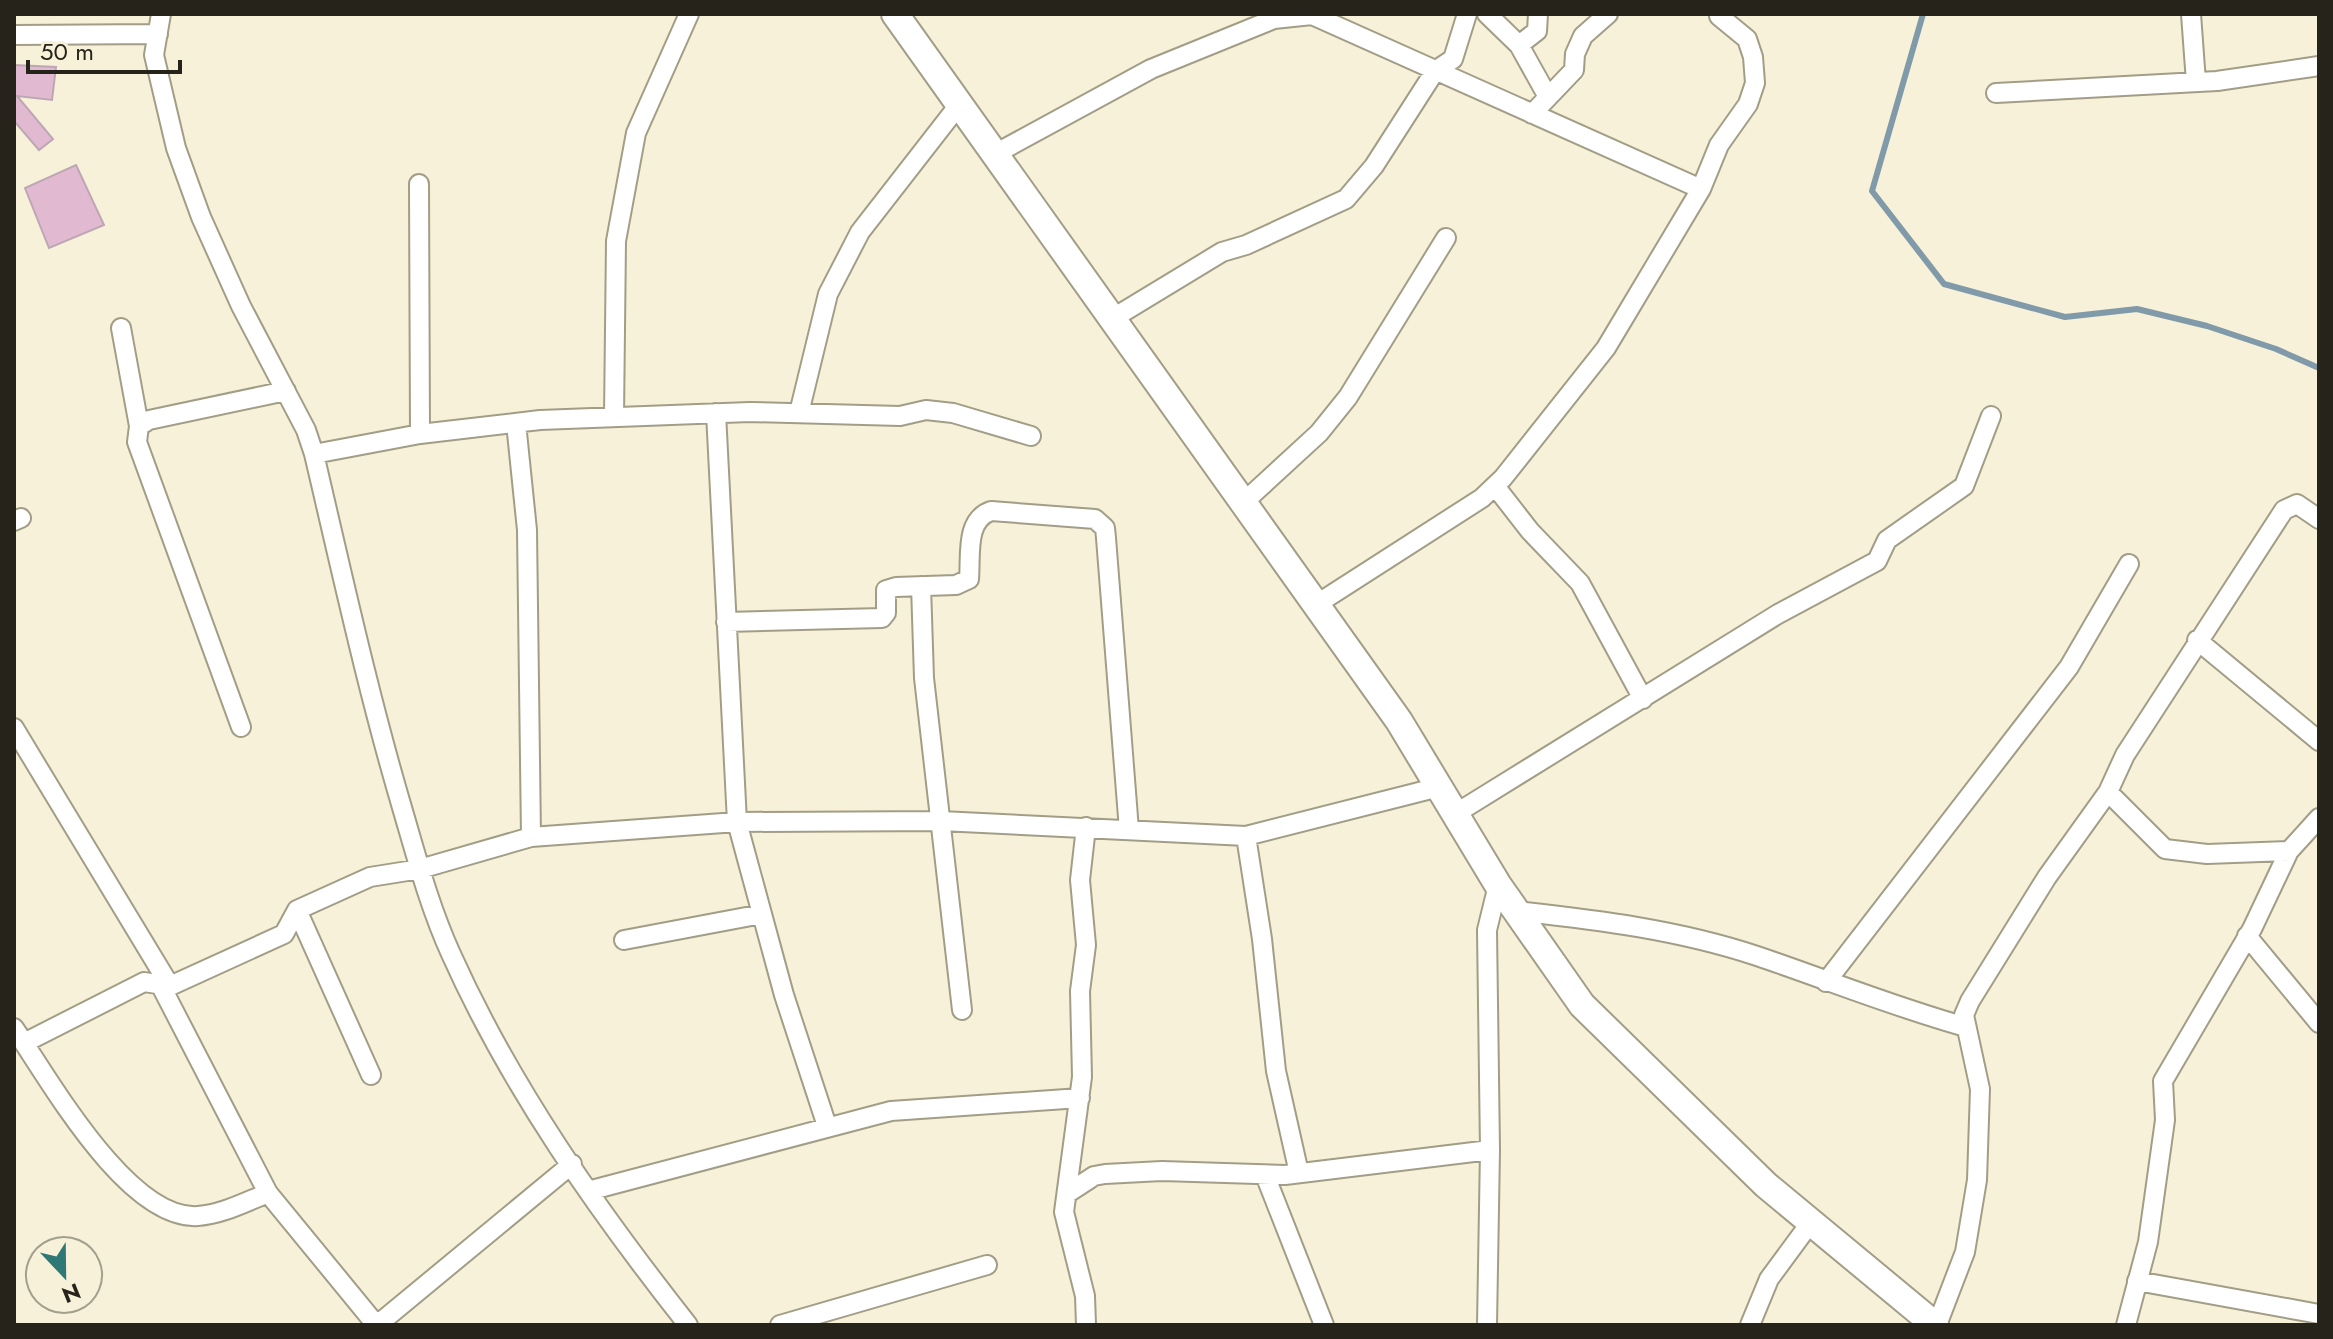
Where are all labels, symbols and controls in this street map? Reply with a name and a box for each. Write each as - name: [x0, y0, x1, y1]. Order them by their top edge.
- scale bar: [28, 24, 180, 74]
- text: 50 m: [40, 34, 94, 69]
- north arrow: [24, 1235, 104, 1315]
- text: N: [57, 1275, 86, 1312]

